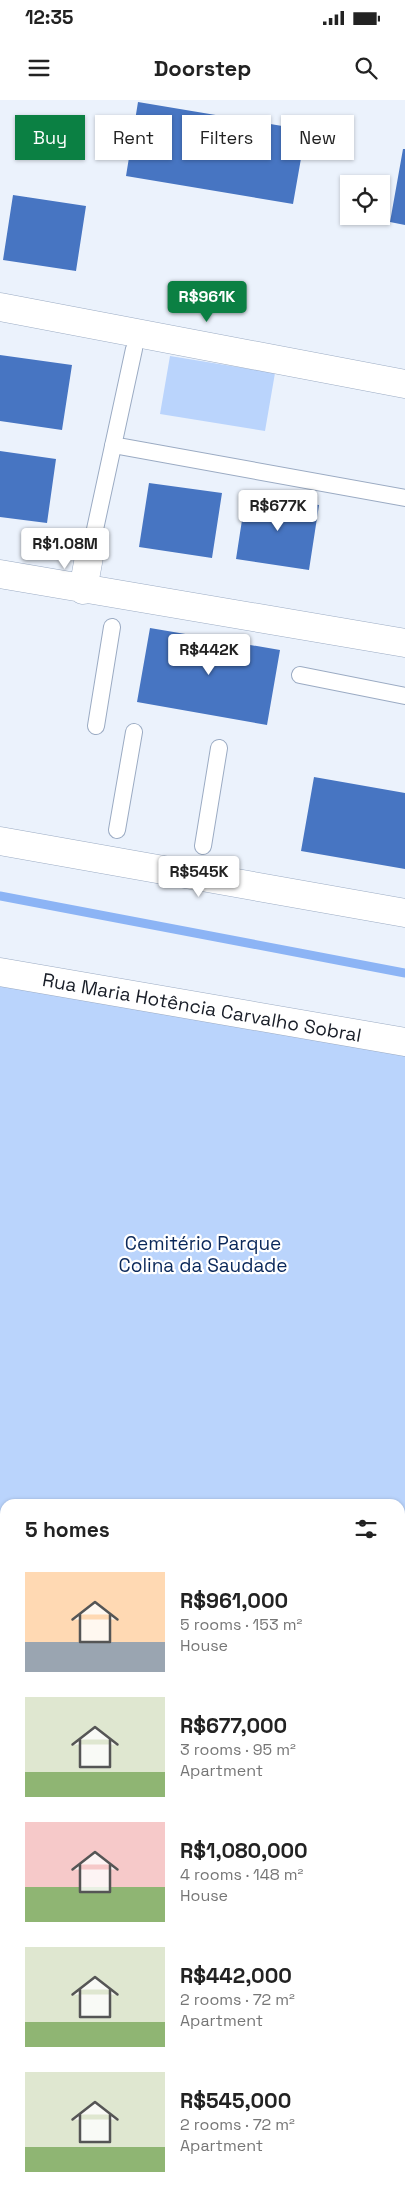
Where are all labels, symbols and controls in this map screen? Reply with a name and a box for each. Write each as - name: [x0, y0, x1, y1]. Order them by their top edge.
- text: 12:35: [25, 5, 74, 30]
- icon: menu: [25, 54, 53, 82]
- text: Doorstep: [154, 54, 251, 82]
- icon: search: [352, 54, 380, 82]
- chip: Buy: [15, 115, 85, 160]
- chip: Rent: [95, 115, 172, 160]
- chip: Filters: [182, 115, 271, 160]
- chip: New: [281, 115, 354, 160]
- map controls: [340, 175, 390, 225]
- button: locate: [340, 175, 390, 225]
- pin: R$961K: [166, 280, 248, 323]
- text: R$961K: [179, 286, 235, 307]
- pin: R$677K: [237, 490, 319, 532]
- text: R$677K: [249, 495, 307, 516]
- pin: R$1.08M: [19, 528, 111, 570]
- text: R$1.08M: [32, 533, 98, 554]
- pin: R$442K: [168, 634, 250, 676]
- text: R$442K: [179, 639, 239, 660]
- pin: R$545K: [158, 856, 240, 898]
- text: R$545K: [169, 861, 229, 882]
- street label: Rua Maria Hotência Carvalho Sobral: [40, 967, 363, 1048]
- park label: Cemitério Parque Colina da Saudade: [118, 1231, 288, 1278]
- icon: filters: [352, 1515, 380, 1543]
- text: 5 homes: [25, 1516, 110, 1543]
- text: R$961,000: [180, 1587, 288, 1614]
- icon: home: [65, 1592, 125, 1652]
- text: 5 rooms · 153 m²: [180, 1614, 302, 1635]
- text: House: [180, 1635, 228, 1656]
- text: R$677,000: [180, 1712, 287, 1739]
- icon: home: [65, 1717, 125, 1777]
- text: 3 rooms · 95 m²: [180, 1739, 296, 1760]
- text: Apartment: [180, 1760, 263, 1781]
- text: R$1,080,000: [180, 1837, 308, 1864]
- icon: home: [65, 1842, 125, 1902]
- text: 4 rooms · 148 m²: [180, 1864, 303, 1885]
- text: House: [180, 1885, 228, 1906]
- text: R$442,000: [180, 1962, 292, 1989]
- icon: home: [65, 1967, 125, 2027]
- text: 2 rooms · 72 m²: [180, 1989, 295, 2010]
- text: Apartment: [180, 2010, 263, 2031]
- text: R$545,000: [180, 2087, 291, 2114]
- icon: home: [65, 2092, 125, 2152]
- text: 2 rooms · 72 m²: [180, 2114, 295, 2135]
- text: Apartment: [180, 2135, 263, 2156]

